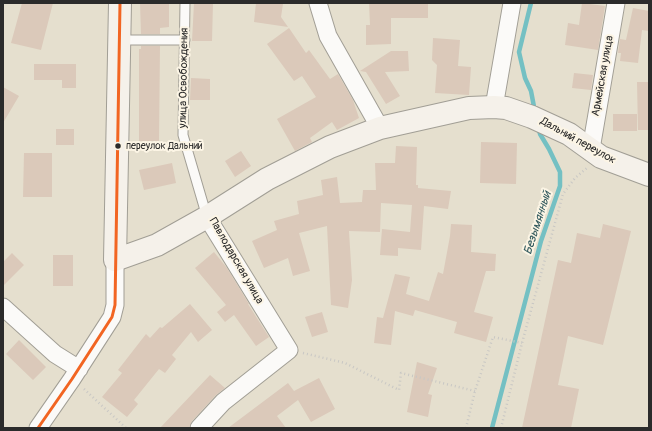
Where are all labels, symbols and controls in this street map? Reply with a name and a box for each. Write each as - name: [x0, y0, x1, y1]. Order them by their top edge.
- street label: улица Освобождения: [177, 28, 191, 128]
- street label: Армейская улица: [589, 35, 617, 117]
- street label: Дальний переулок: [538, 115, 618, 167]
- place label: переулок Дальний: [126, 140, 203, 152]
- marker: переулок Дальний: [113, 141, 123, 151]
- water label: Безымянный: [521, 190, 555, 256]
- street label: Павлодарская улица: [206, 216, 266, 306]

